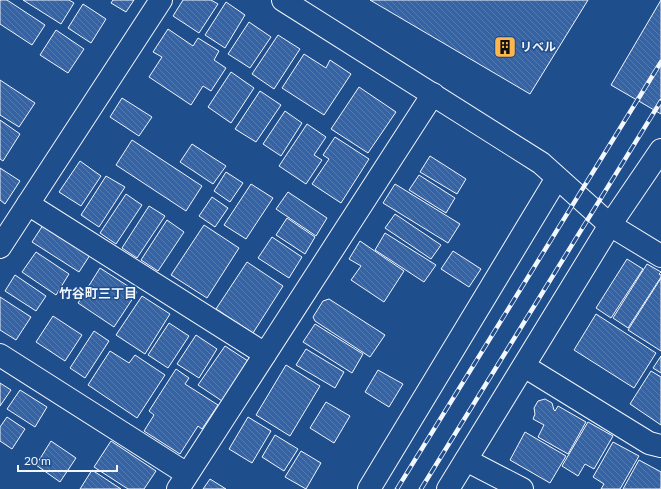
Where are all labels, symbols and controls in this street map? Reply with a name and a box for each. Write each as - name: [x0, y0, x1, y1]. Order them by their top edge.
- building icon: リベル: [492, 34, 518, 60]
- place label: リベル: [520, 39, 556, 54]
- district label: 竹谷町三丁目: [59, 285, 137, 301]
- scale bar: [18, 447, 117, 473]
- text: 20 m: [24, 453, 51, 468]

